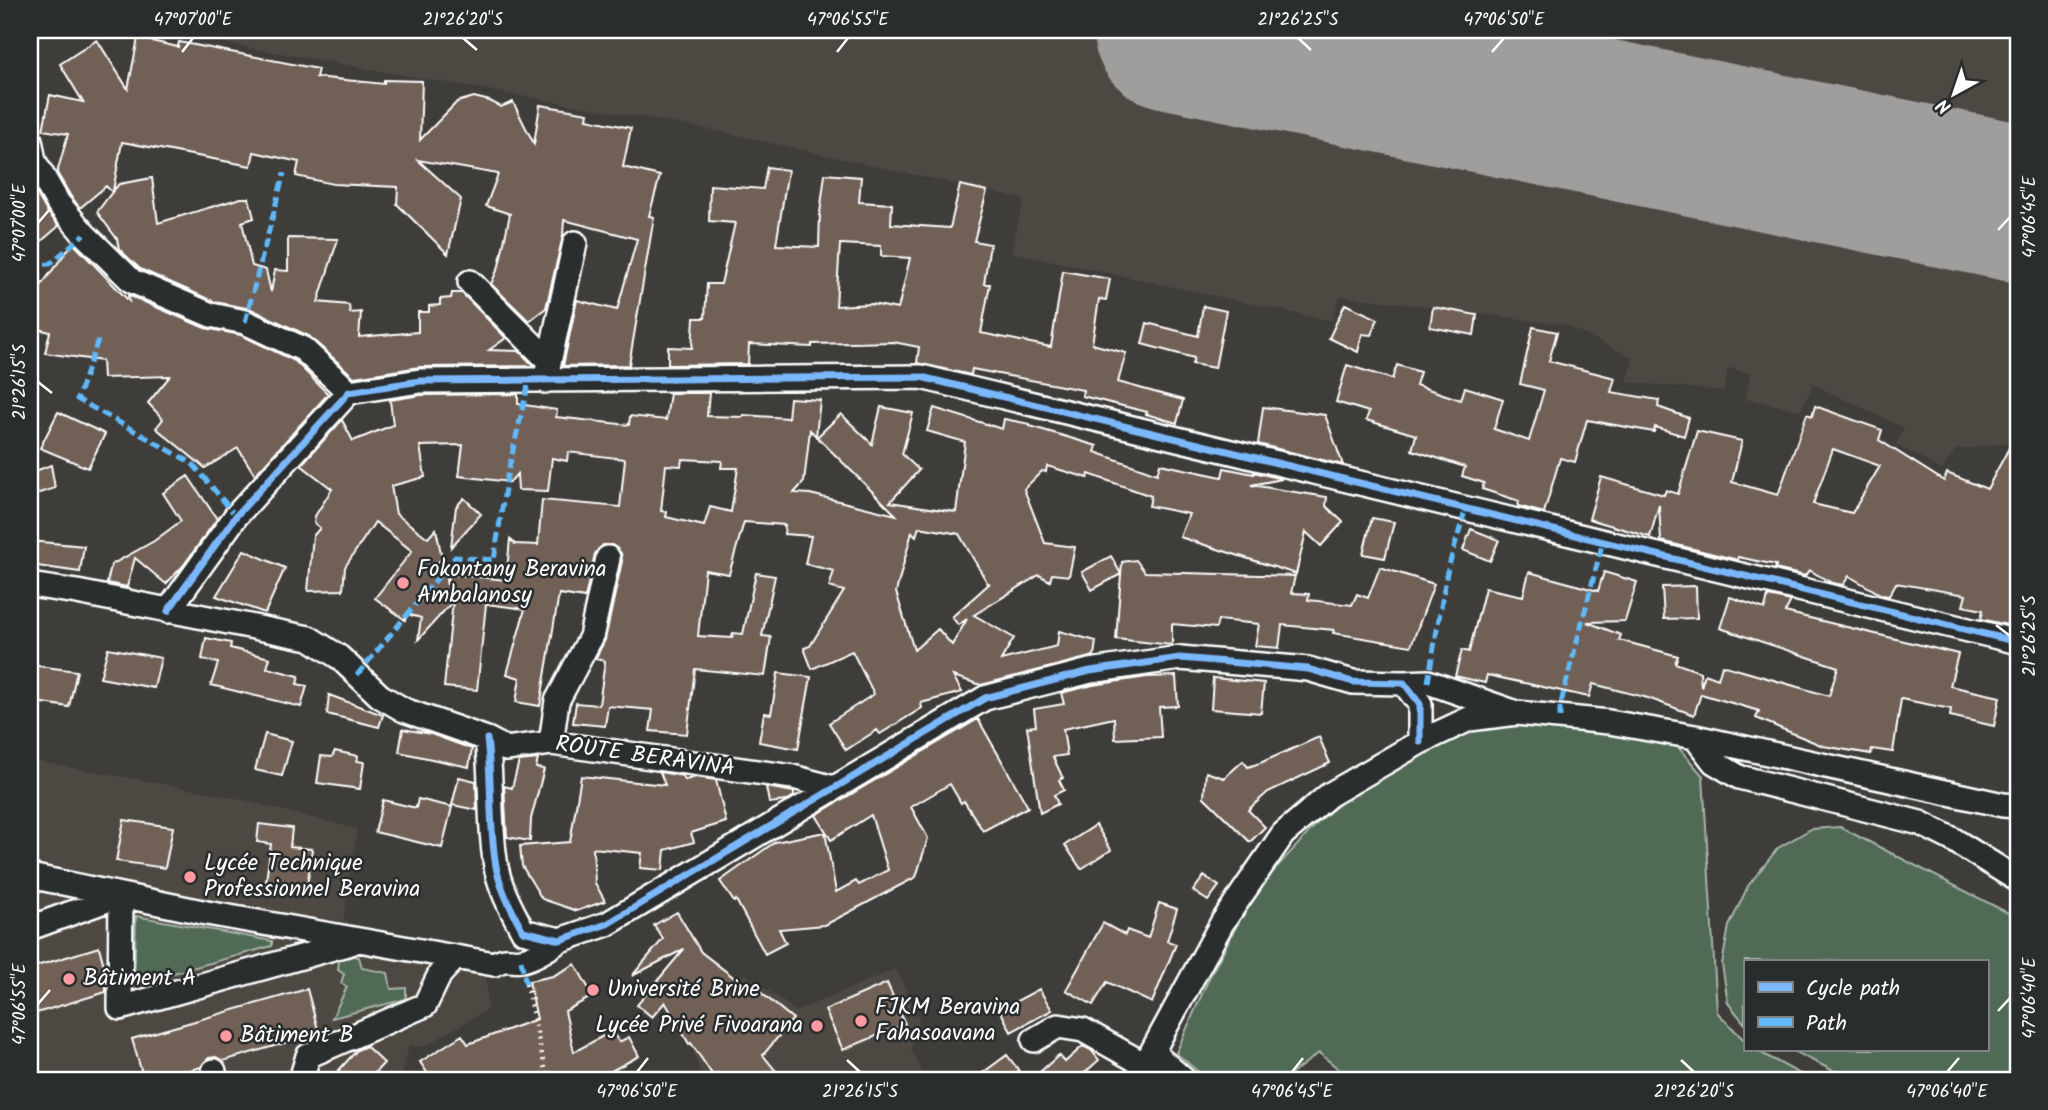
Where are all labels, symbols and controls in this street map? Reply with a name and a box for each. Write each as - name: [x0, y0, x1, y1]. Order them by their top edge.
- text: 47°07'00"E: [154, 6, 233, 35]
- text: 21°26'20"S: [423, 6, 504, 35]
- text: 47°06'55"E: [807, 6, 889, 35]
- text: 21°26'25"S: [1258, 6, 1339, 35]
- text: 47°06'50"E: [1463, 6, 1545, 35]
- north arrow: [1918, 60, 1988, 130]
- text: N: [1930, 90, 1959, 121]
- text: 47°06'45"E: [2016, 176, 2045, 258]
- text: 47°07'00"E: [6, 183, 35, 262]
- text: 21°26'15"S: [6, 343, 35, 420]
- place label: Fokontany Beravina Ambalanosy: [417, 552, 607, 614]
- marker: Fokontany Beravina Ambalanosy: [395, 575, 411, 591]
- text: 21°26'25"S: [2016, 595, 2045, 676]
- street label: ROUTE BERAVINA: [553, 727, 737, 787]
- place label: Lycée Technique Professionnel Beravina: [204, 846, 420, 908]
- marker: Lycée Technique Professionnel Beravina: [182, 869, 198, 885]
- text: 47°06'40"E: [2016, 957, 2045, 1039]
- legend: [1744, 960, 1988, 1050]
- place label: Bâtiment A: [83, 961, 196, 997]
- text: 47°06'55"E: [6, 963, 35, 1045]
- marker: Bâtiment A: [61, 971, 77, 987]
- place label: Université Brine: [607, 972, 760, 1008]
- text: Cycle path: [1806, 973, 1900, 1006]
- marker: Université Brine: [585, 982, 601, 998]
- place label: FJKM Beravina Fahasoavana: [875, 990, 1020, 1052]
- place label: Lycée Privé Fivoarana: [595, 1008, 803, 1044]
- text: Path: [1806, 1008, 1847, 1041]
- marker: FJKM Beravina Fahasoavana: [853, 1013, 869, 1029]
- place label: Bâtiment B: [240, 1018, 354, 1054]
- marker: Lycée Privé Fivoarana: [809, 1018, 825, 1034]
- marker: Bâtiment B: [218, 1028, 234, 1044]
- text: 47°06'50"E: [596, 1078, 678, 1107]
- text: 21°26'15"S: [822, 1078, 899, 1107]
- text: 47°06'45"E: [1251, 1078, 1333, 1107]
- text: 21°26'20"S: [1654, 1078, 1735, 1107]
- text: 47°06'40"E: [1906, 1078, 1988, 1107]

